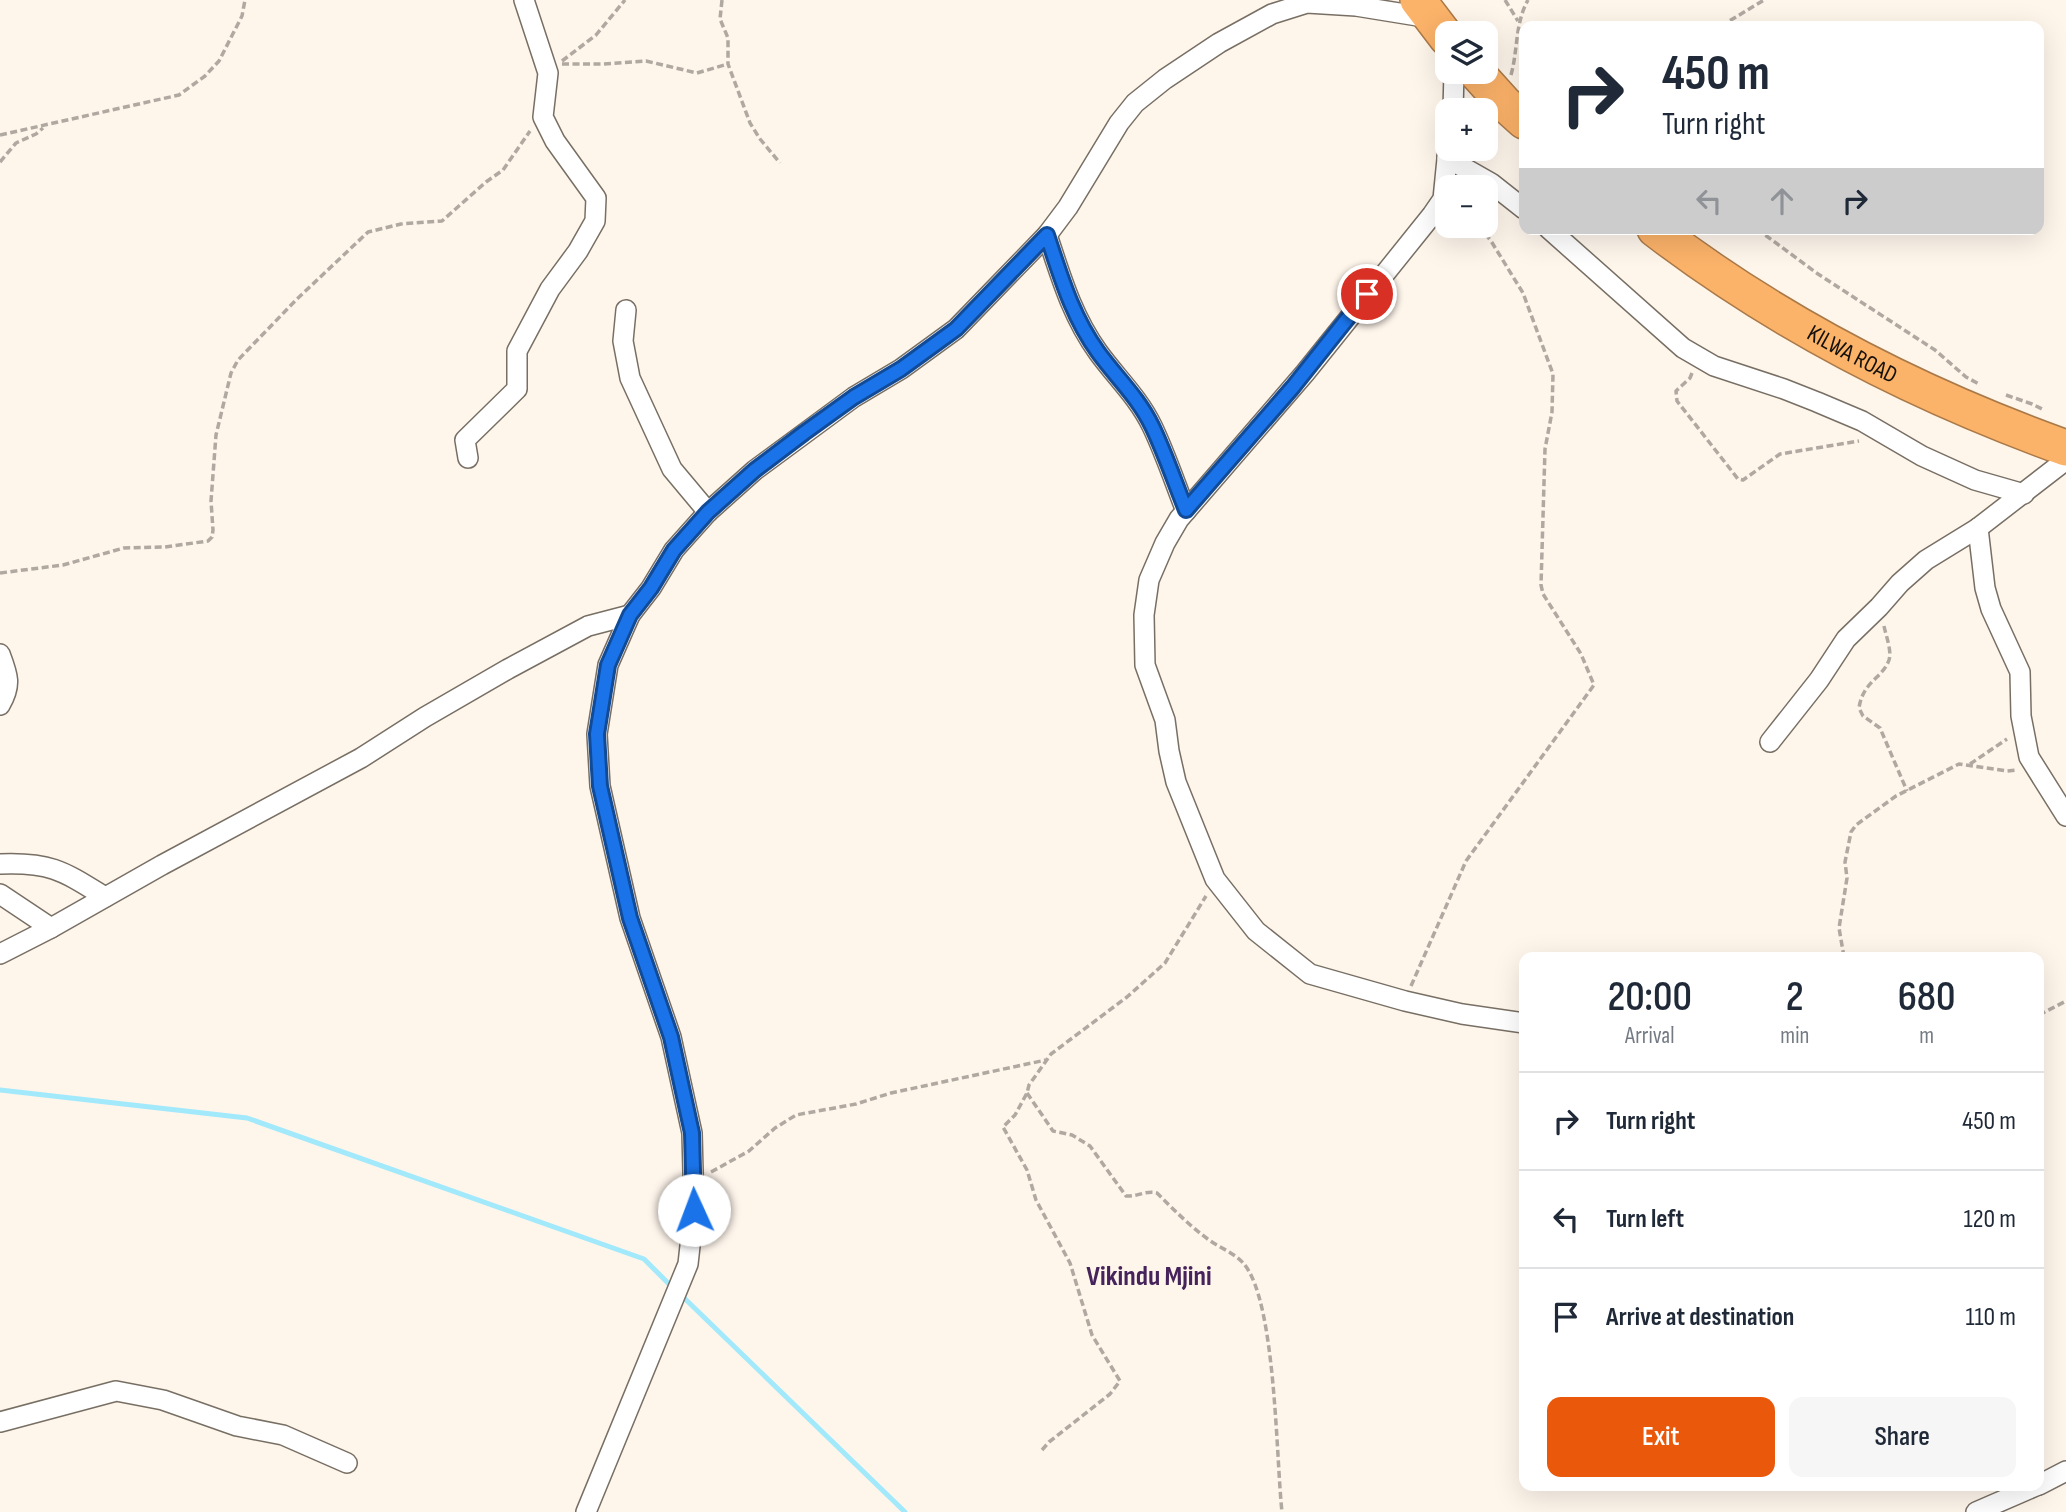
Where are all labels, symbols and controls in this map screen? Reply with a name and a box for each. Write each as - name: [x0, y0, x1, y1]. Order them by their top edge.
- map controls: [1435, 21, 1498, 238]
- button: layers: [1435, 21, 1498, 84]
- text: 450 m: [1662, 45, 1770, 104]
- icon: right: [1547, 49, 1638, 140]
- button: +: [1435, 98, 1498, 161]
- text: Turn right: [1662, 105, 1766, 144]
- button: −: [1435, 175, 1498, 238]
- icon: left: [1690, 182, 1728, 220]
- icon: ahead: [1763, 182, 1801, 220]
- icon: right: [1836, 182, 1874, 220]
- pin: [1337, 264, 1397, 324]
- icon: arrive: [1348, 275, 1386, 313]
- street label: KILWA ROAD: [1802, 319, 1902, 390]
- text: 20:00: [1607, 972, 1692, 1023]
- text: 2: [1786, 972, 1804, 1023]
- text: 680: [1898, 972, 1956, 1023]
- text: Arrival: [1625, 1022, 1674, 1050]
- text: min: [1780, 1022, 1809, 1050]
- text: m: [1919, 1022, 1934, 1050]
- icon: right: [1547, 1102, 1585, 1140]
- text: Turn right: [1606, 1106, 1695, 1137]
- text: 450 m: [1962, 1106, 2016, 1137]
- position arrow: [657, 1173, 731, 1247]
- icon: left: [1547, 1200, 1585, 1238]
- text: Turn left: [1606, 1204, 1684, 1235]
- text: 120 m: [1963, 1204, 2016, 1235]
- district label: Vikindu Mjini: [1086, 1260, 1212, 1293]
- icon: arrive: [1547, 1298, 1585, 1336]
- text: Arrive at destination: [1606, 1302, 1794, 1333]
- text: 110 m: [1965, 1302, 2016, 1333]
- button: Exit: [1547, 1397, 1775, 1477]
- button: Share: [1789, 1397, 2016, 1477]

